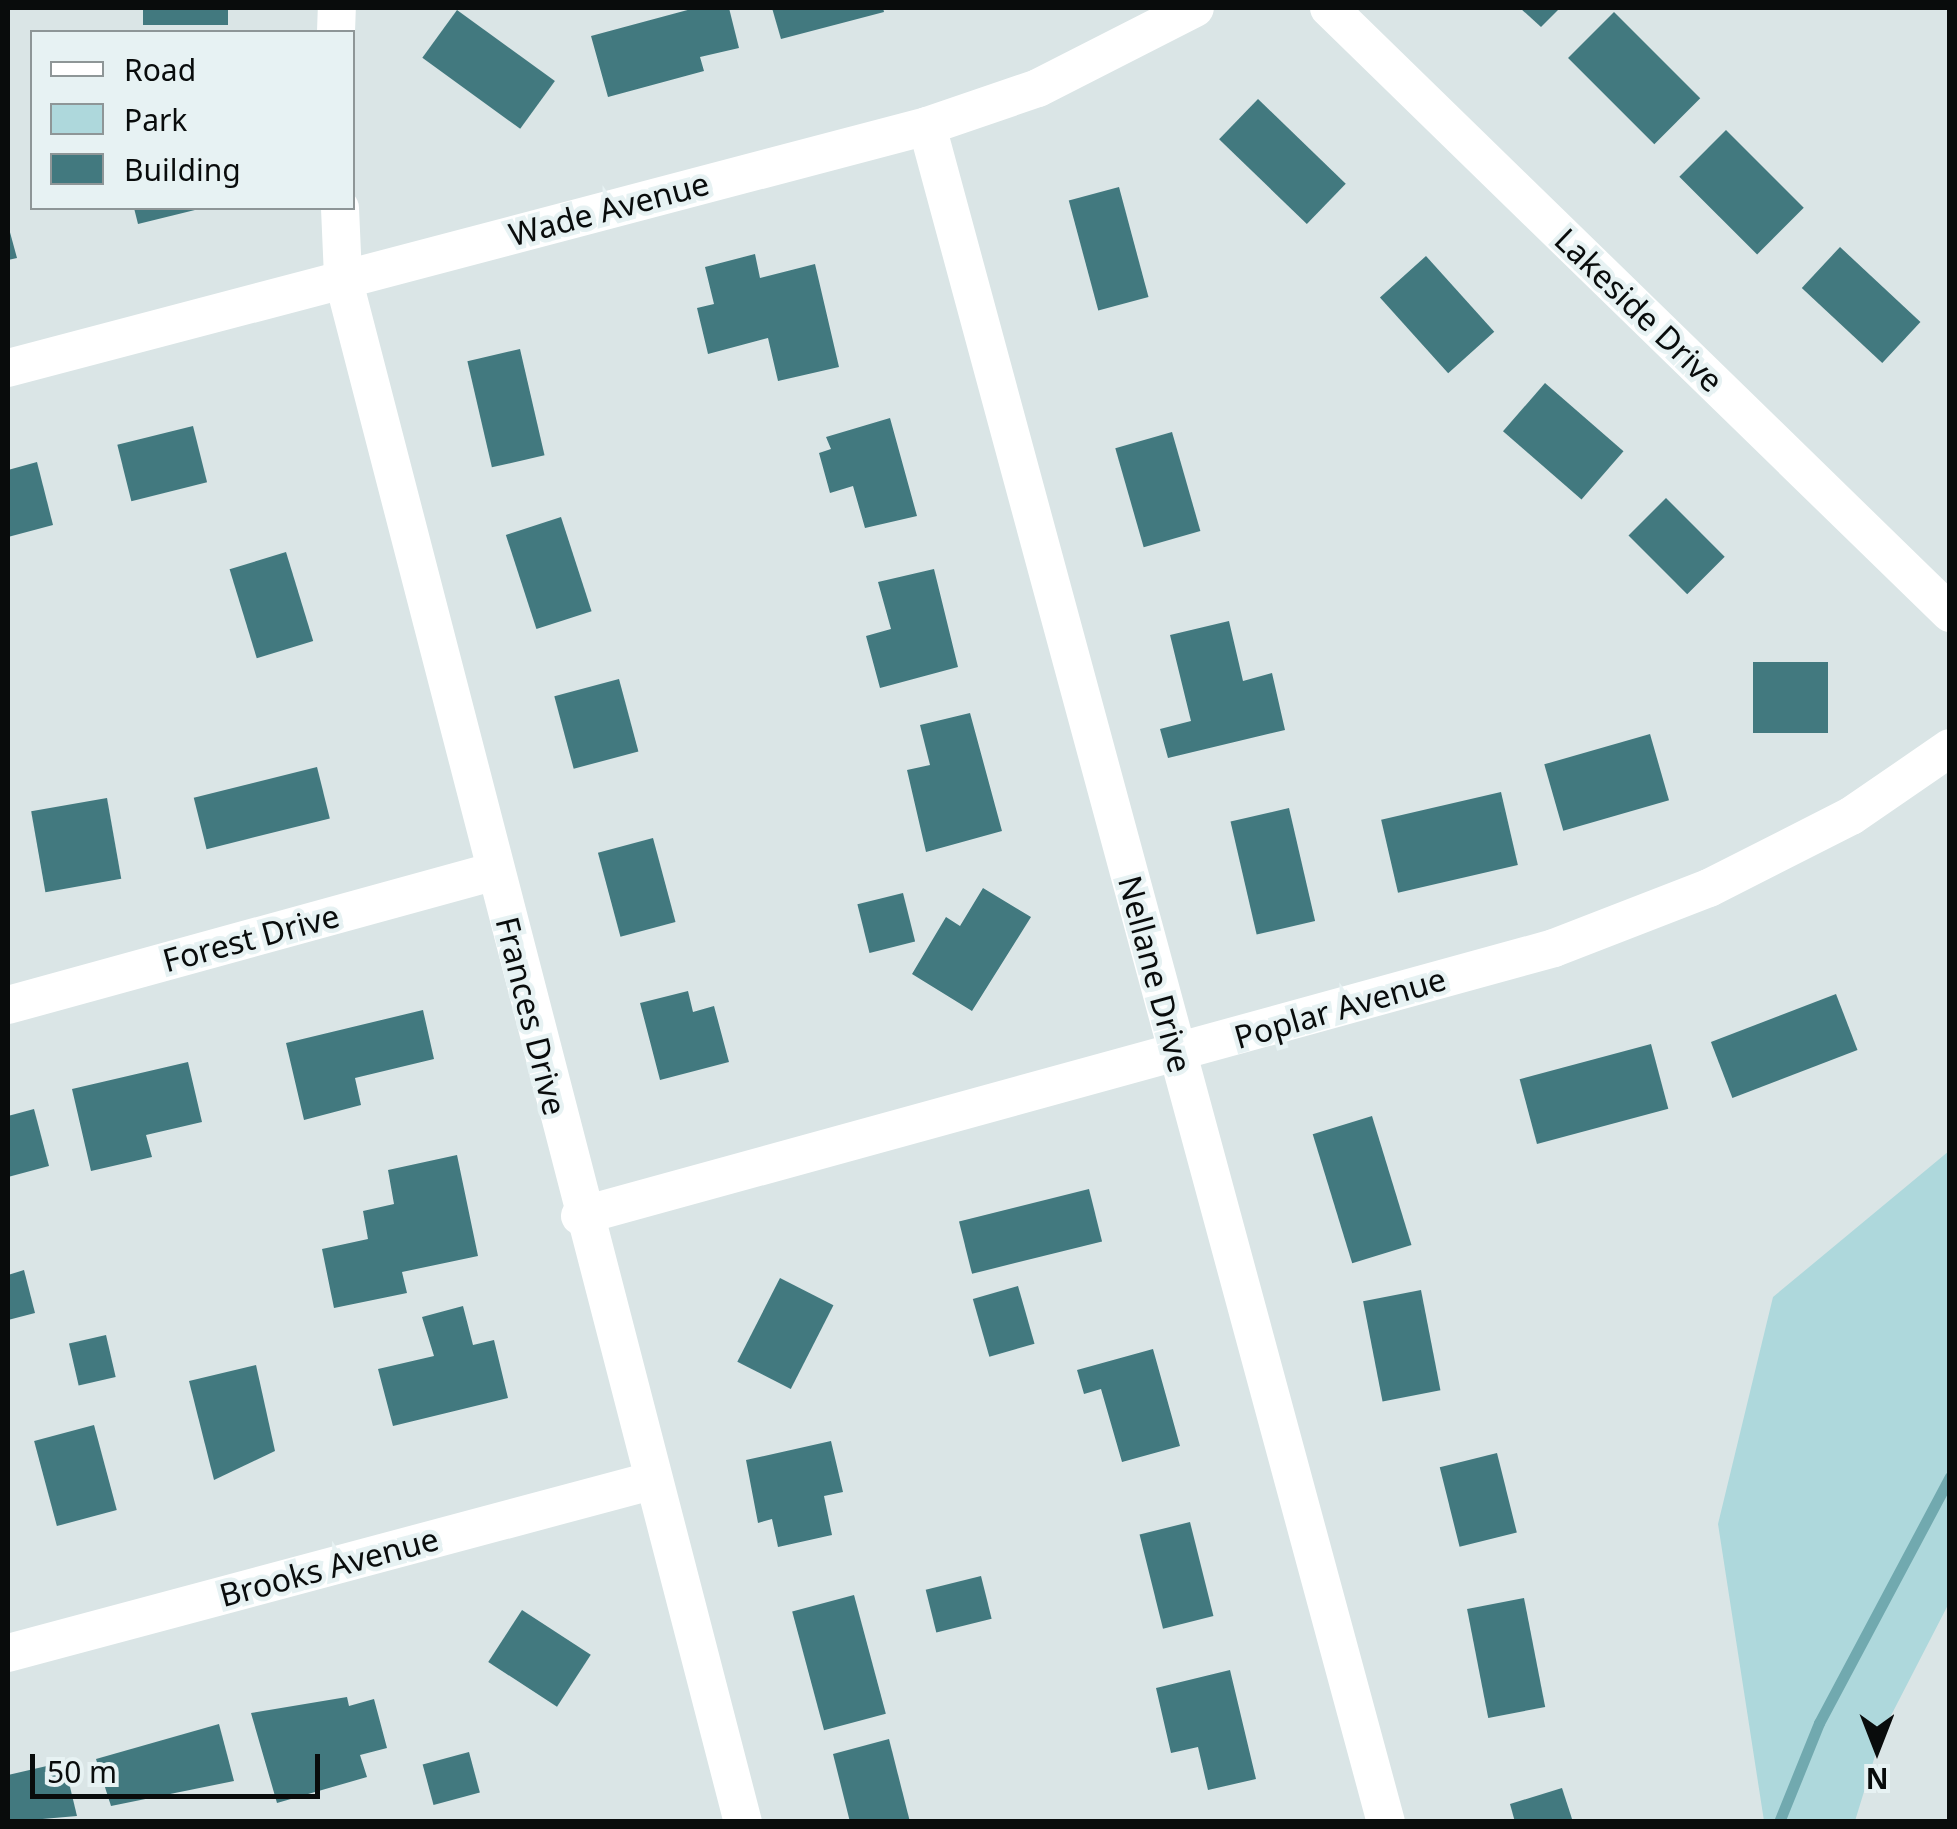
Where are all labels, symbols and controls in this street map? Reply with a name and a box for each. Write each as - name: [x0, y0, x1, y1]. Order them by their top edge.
- legend: [30, 30, 355, 210]
- text: Road: [124, 49, 196, 90]
- text: Park: [124, 99, 187, 140]
- text: Building: [124, 149, 241, 190]
- street label: Wade Avenue: [505, 164, 713, 254]
- street label: Lakeside Drive: [1547, 220, 1731, 400]
- street label: Nellane Drive: [1110, 871, 1200, 1077]
- street label: Forest Drive: [159, 896, 343, 980]
- street label: Frances Drive: [488, 913, 574, 1119]
- street label: Poplar Avenue: [1230, 959, 1450, 1057]
- street label: Brooks Avenue: [215, 1519, 443, 1615]
- north arrow: [1827, 1699, 1927, 1799]
- scale bar: [35, 1734, 325, 1796]
- text: 50 m: [47, 1751, 117, 1792]
- text: N: [1866, 1760, 1888, 1798]

